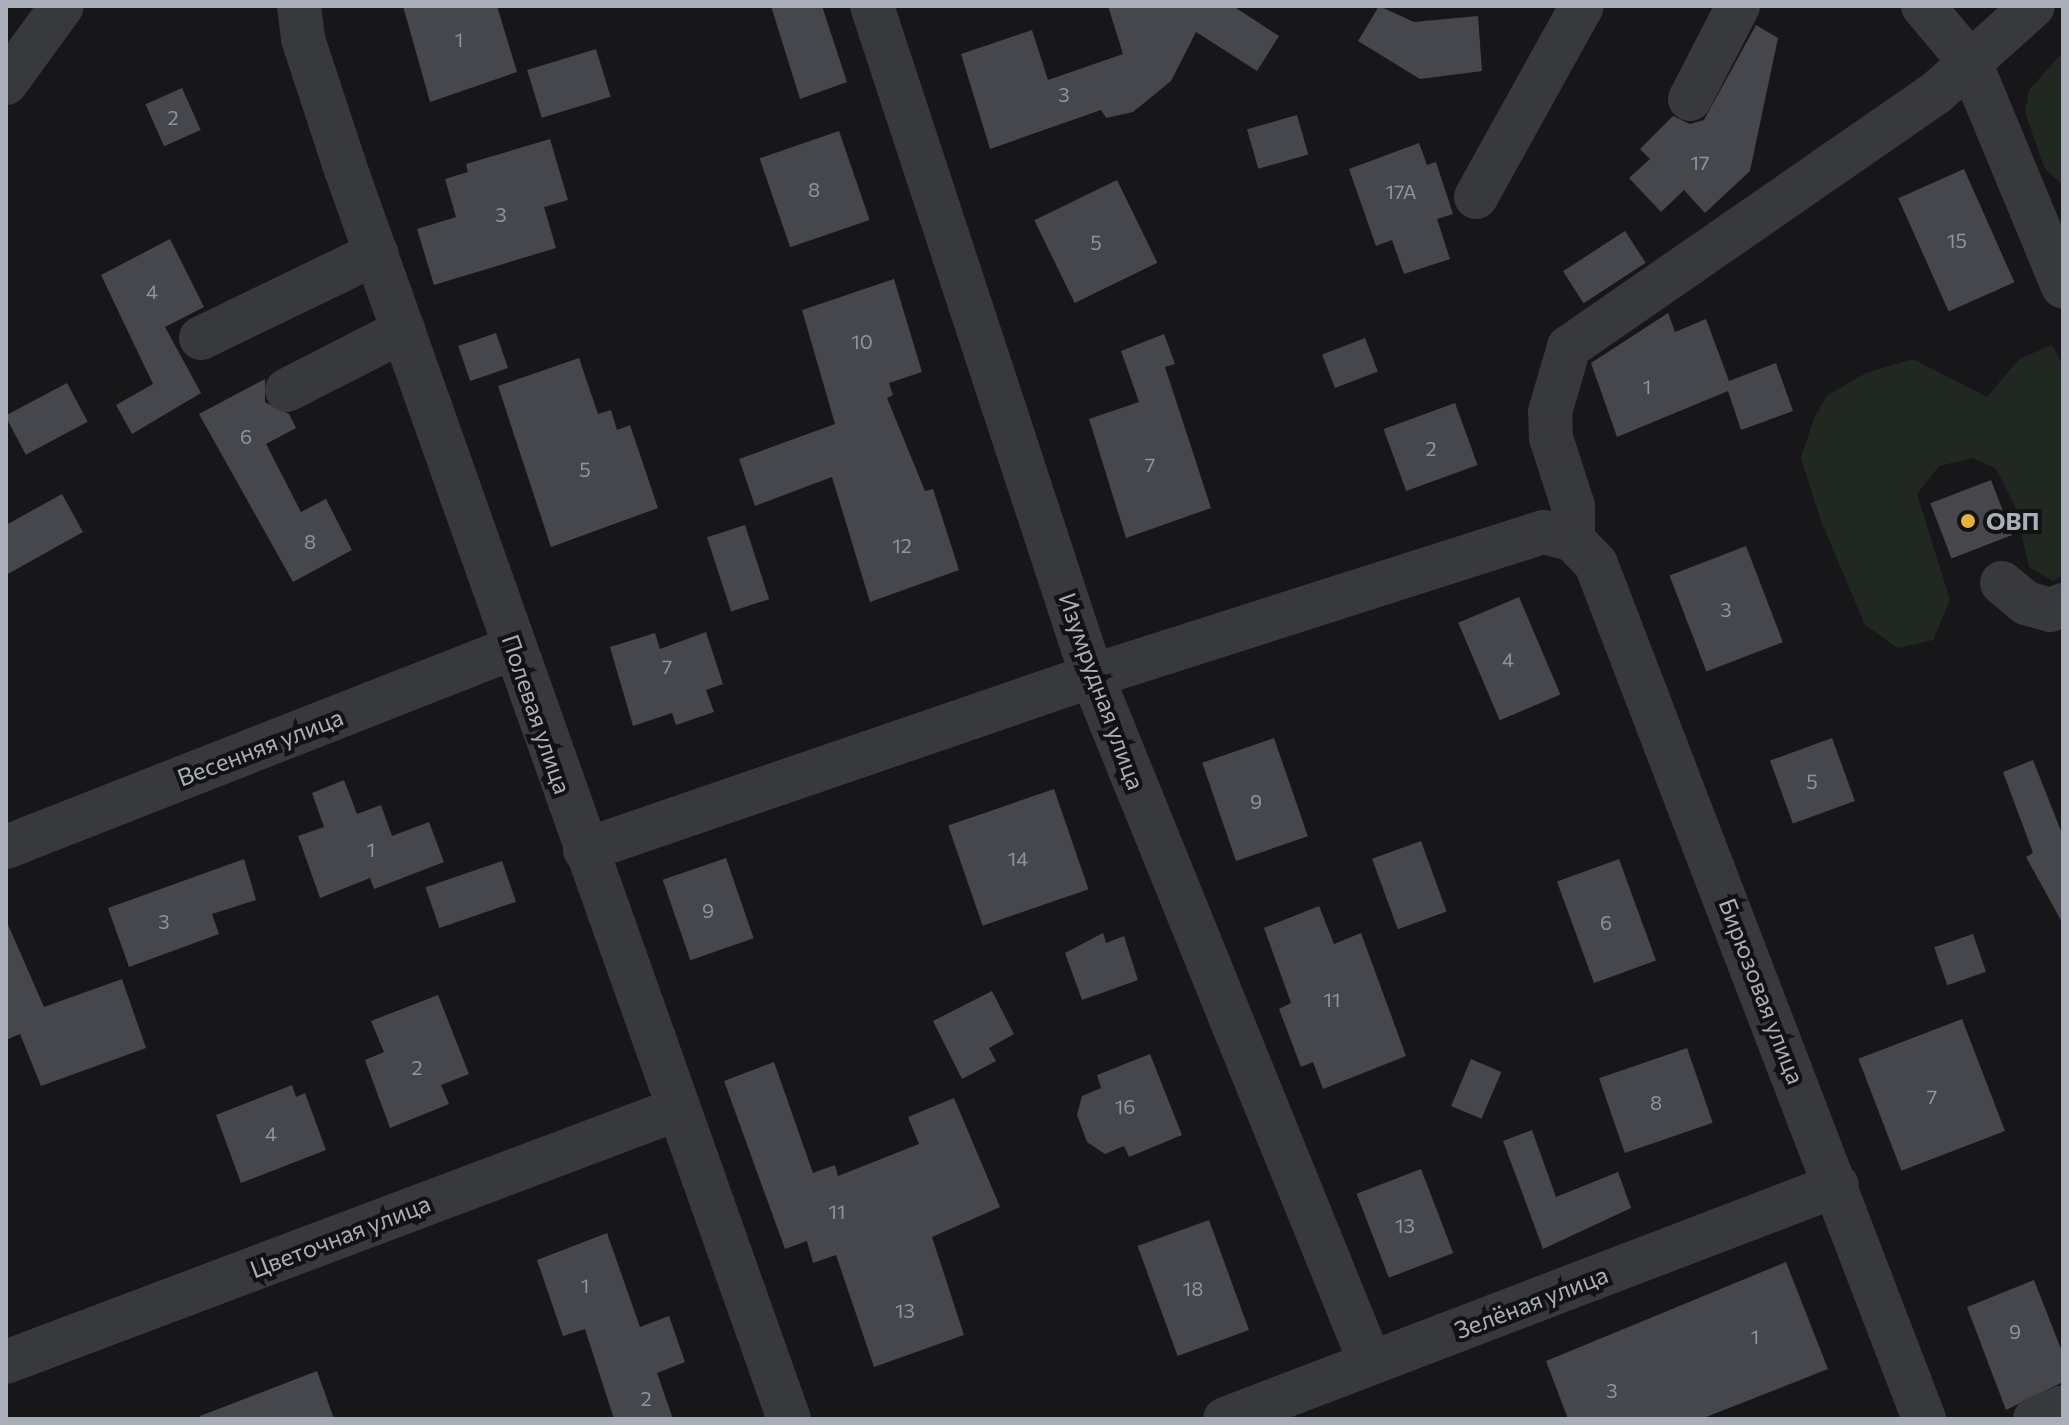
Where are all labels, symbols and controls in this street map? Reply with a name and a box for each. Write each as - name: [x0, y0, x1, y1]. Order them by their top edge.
- house number: 1: [455, 27, 463, 51]
- house number: 3: [1058, 82, 1070, 106]
- house number: 2: [167, 105, 179, 129]
- house number: 17: [1690, 150, 1710, 174]
- house number: 8: [808, 177, 820, 201]
- house number: 17А: [1385, 179, 1417, 203]
- house number: 3: [495, 202, 507, 226]
- house number: 15: [1947, 228, 1967, 252]
- house number: 5: [1090, 230, 1102, 254]
- house number: 4: [146, 279, 158, 303]
- house number: 10: [851, 329, 873, 353]
- house number: 1: [1643, 374, 1651, 398]
- house number: 6: [240, 424, 252, 448]
- house number: 2: [1425, 436, 1437, 460]
- house number: 7: [1145, 452, 1155, 476]
- house number: 5: [579, 457, 591, 481]
- place label: ОВП: [1986, 507, 2039, 535]
- marker: ОВП: [1957, 510, 1979, 532]
- house number: 8: [304, 529, 316, 553]
- house number: 12: [892, 533, 912, 557]
- street label: Изумрудная улица: [1053, 589, 1151, 793]
- house number: 3: [1720, 597, 1732, 621]
- street label: Полевая улица: [496, 631, 578, 797]
- house number: 4: [1502, 647, 1514, 671]
- house number: 7: [662, 654, 672, 678]
- street label: Весенняя улица: [173, 702, 347, 792]
- house number: 5: [1806, 769, 1818, 793]
- house number: 9: [1250, 789, 1262, 813]
- house number: 1: [367, 837, 375, 861]
- house number: 14: [1008, 846, 1028, 870]
- street label: Бирюзовая улица: [1713, 894, 1811, 1088]
- house number: 9: [702, 898, 714, 922]
- house number: 3: [158, 909, 170, 933]
- house number: 6: [1600, 910, 1612, 934]
- house number: 11: [1323, 987, 1341, 1011]
- house number: 2: [411, 1055, 423, 1079]
- house number: 7: [1927, 1084, 1937, 1108]
- house number: 8: [1650, 1090, 1662, 1114]
- house number: 16: [1115, 1094, 1135, 1118]
- house number: 4: [265, 1121, 277, 1145]
- street label: Цветочная улица: [246, 1188, 434, 1284]
- house number: 11: [828, 1199, 846, 1223]
- house number: 13: [1395, 1213, 1415, 1237]
- street label: Зелёная улица: [1450, 1260, 1612, 1344]
- house number: 1: [581, 1273, 589, 1297]
- house number: 18: [1183, 1276, 1203, 1300]
- house number: 13: [895, 1298, 915, 1322]
- house number: 9: [2009, 1319, 2021, 1343]
- house number: 1: [1751, 1324, 1759, 1348]
- house number: 3: [1606, 1378, 1618, 1402]
- house number: 2: [640, 1386, 652, 1410]

